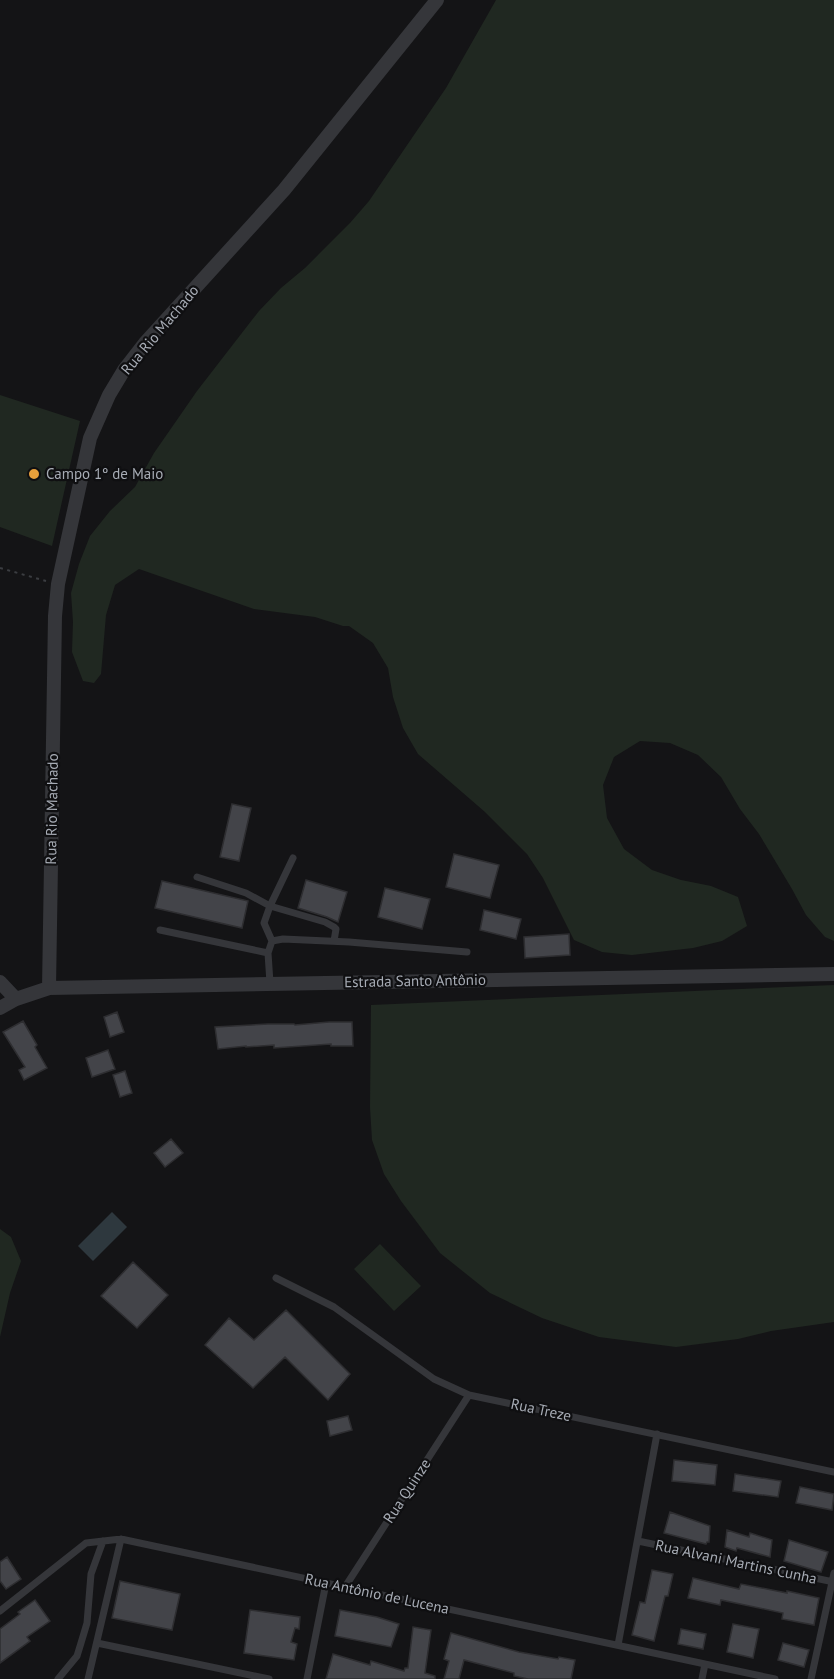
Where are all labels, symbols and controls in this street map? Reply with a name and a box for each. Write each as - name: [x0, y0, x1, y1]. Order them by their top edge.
- street label: Rua Rio Machado: [117, 281, 203, 378]
- place label: Campo 1º de Maio: [46, 464, 163, 483]
- marker: Campo 1º de Maio: [27, 467, 41, 481]
- street label: Rua Rio Machado: [41, 753, 62, 865]
- street label: Estrada Santo Antônio: [344, 970, 486, 991]
- street label: Rua Treze: [509, 1394, 573, 1425]
- street label: Rua Quinze: [379, 1455, 434, 1527]
- street label: Rua Alvani Martins Cunha: [654, 1535, 819, 1588]
- street label: Rua Antônio de Lucena: [303, 1569, 451, 1618]

